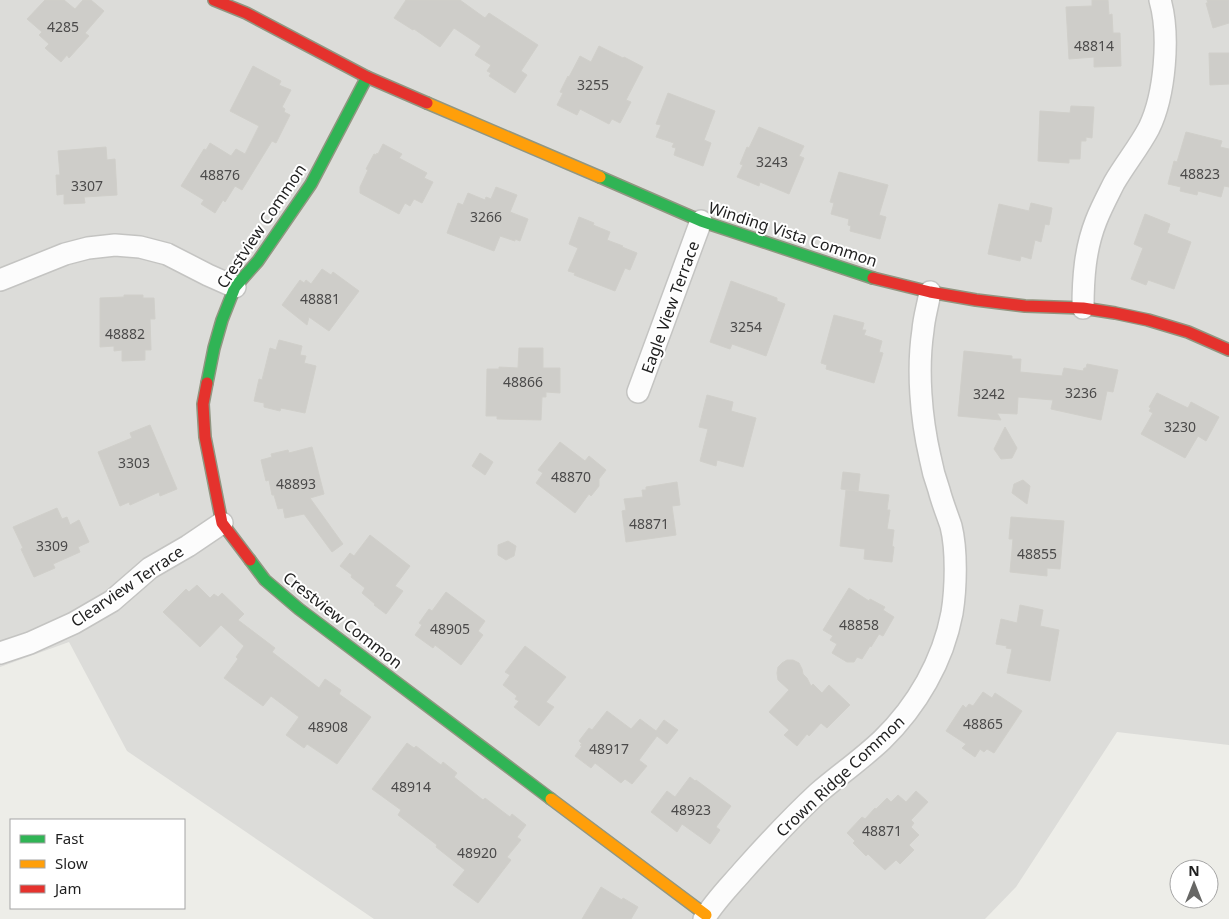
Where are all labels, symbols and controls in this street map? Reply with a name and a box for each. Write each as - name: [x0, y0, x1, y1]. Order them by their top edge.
- house number: 4285: [47, 17, 79, 36]
- house number: 48814: [1074, 36, 1114, 55]
- house number: 3255: [577, 75, 609, 94]
- house number: 3243: [756, 152, 788, 171]
- street label: Crestview Common: [211, 159, 311, 293]
- house number: 48823: [1180, 164, 1220, 183]
- house number: 48876: [200, 165, 240, 184]
- house number: 3307: [71, 176, 103, 195]
- street label: Winding Vista Common: [706, 196, 880, 272]
- house number: 3266: [470, 207, 502, 226]
- street label: Eagle View Terrace: [636, 238, 704, 376]
- house number: 48881: [300, 289, 340, 308]
- house number: 3254: [730, 317, 762, 336]
- house number: 48882: [105, 324, 145, 343]
- house number: 48866: [503, 372, 543, 391]
- house number: 3236: [1065, 383, 1097, 402]
- house number: 3242: [973, 384, 1005, 403]
- house number: 3230: [1164, 417, 1196, 436]
- house number: 3303: [118, 453, 150, 472]
- house number: 48870: [551, 467, 591, 486]
- house number: 48893: [276, 474, 316, 493]
- house number: 48871: [629, 514, 669, 533]
- house number: 3309: [36, 536, 68, 555]
- street label: Clearview Terrace: [66, 540, 188, 632]
- house number: 48855: [1017, 544, 1057, 563]
- street label: Crestview Common: [279, 566, 407, 674]
- house number: 48858: [839, 615, 879, 634]
- house number: 48905: [430, 619, 470, 638]
- street label: Crown Ridge Common: [771, 710, 909, 842]
- house number: 48865: [963, 714, 1003, 733]
- house number: 48908: [308, 717, 348, 736]
- house number: 48917: [589, 739, 629, 758]
- house number: 48914: [391, 777, 431, 796]
- house number: 48923: [671, 800, 711, 819]
- legend: [10, 819, 185, 909]
- house number: 48871: [862, 821, 902, 840]
- text: Fast: [55, 828, 84, 848]
- house number: 48920: [457, 843, 497, 862]
- text: Slow: [55, 853, 88, 873]
- north arrow: [1169, 859, 1219, 909]
- text: N: [1188, 861, 1200, 880]
- text: Jam: [53, 878, 82, 898]

